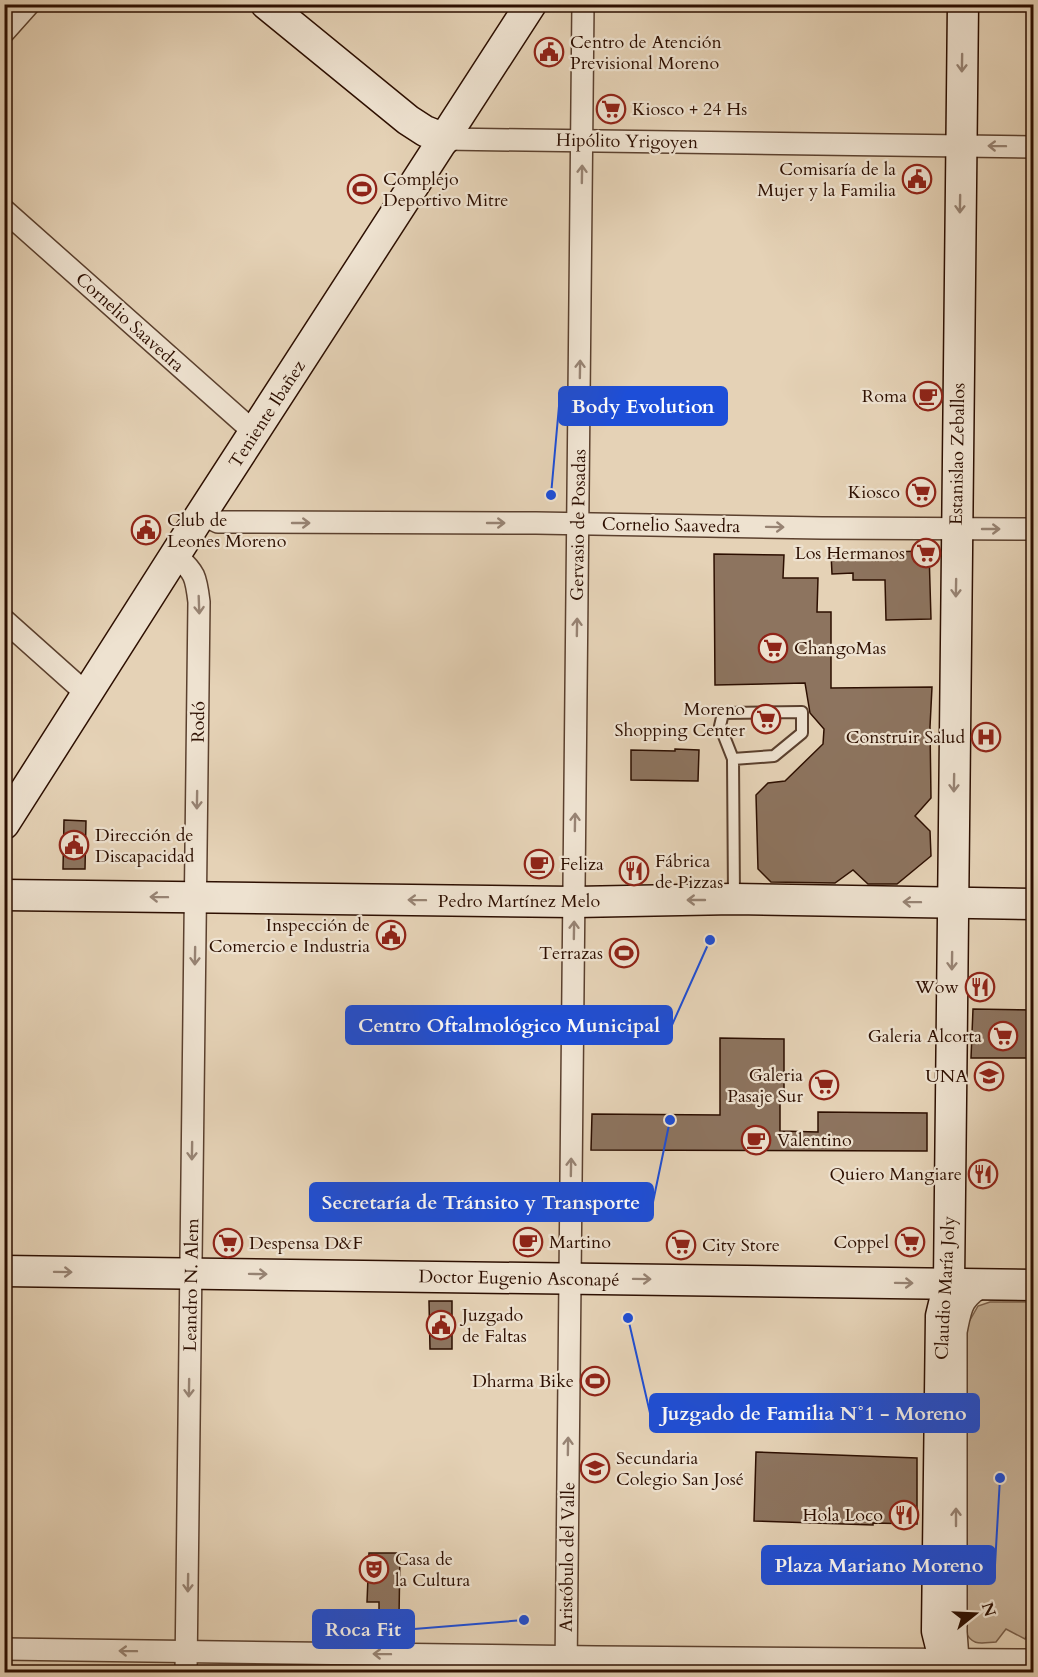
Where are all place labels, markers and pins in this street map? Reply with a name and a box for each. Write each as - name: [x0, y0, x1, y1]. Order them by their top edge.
- place label: Centro de Atención Previsional Moreno: [570, 30, 722, 76]
- public building icon: Centro de Atención Previsional Moreno: [533, 36, 565, 68]
- supermarket icon: Kiosco + 24 Hs: [595, 93, 627, 125]
- place label: Kiosco + 24 Hs: [632, 97, 747, 122]
- place label: Comisaría de la Mujer y la Familia: [757, 157, 896, 203]
- public building icon: Comisaría de la Mujer y la Familia: [901, 163, 933, 195]
- place label: Complejo Deportivo Mitre: [383, 167, 509, 213]
- sports icon: Complejo Deportivo Mitre: [346, 173, 378, 205]
- cafe icon: Roma: [912, 380, 944, 412]
- place label: Roma: [862, 384, 907, 409]
- callout: Body Evolution: [559, 387, 727, 425]
- supermarket icon: Kiosco: [905, 476, 937, 508]
- place label: Kiosco: [848, 480, 900, 505]
- place label: Club de Leones Moreno: [167, 508, 287, 554]
- public building icon: Club de Leones Moreno: [130, 514, 162, 546]
- supermarket icon: Los Hermanos: [910, 537, 942, 569]
- place label: Los Hermanos: [795, 541, 905, 566]
- supermarket icon: ChangoMas: [757, 632, 789, 664]
- place label: ChangoMas: [794, 636, 886, 661]
- place label: Moreno Shopping Center: [614, 697, 745, 743]
- supermarket icon: Moreno Shopping Center: [750, 703, 782, 735]
- hospital icon: Construir Salud: [970, 721, 1002, 753]
- place label: Construir Salud: [846, 725, 965, 750]
- place label: Dirección de Discapacidad: [95, 823, 195, 869]
- public building icon: Dirección de Discapacidad: [58, 829, 90, 861]
- cafe icon: Feliza: [523, 848, 555, 880]
- place label: Fábrica de Pizzas: [655, 849, 723, 895]
- place label: Feliza: [560, 852, 604, 877]
- restaurant icon: Fábrica de Pizzas: [618, 855, 650, 887]
- place label: Inspección de Comercio e Industria: [209, 913, 370, 959]
- public building icon: Inspección de Comercio e Industria: [375, 919, 407, 951]
- sports icon: Terrazas: [608, 937, 640, 969]
- place label: Terrazas: [539, 941, 603, 966]
- restaurant icon: Wow: [964, 971, 996, 1003]
- place label: Wow: [914, 975, 960, 1000]
- callout: Centro Oftalmológico Municipal: [346, 1006, 672, 1044]
- supermarket icon: Galeria Alcorta: [987, 1020, 1019, 1052]
- place label: Galeria Alcorta: [868, 1024, 982, 1049]
- school or university icon: UNA: [973, 1060, 1005, 1092]
- place label: Galeria Pasaje Sur: [727, 1063, 803, 1109]
- place label: UNA: [925, 1064, 968, 1089]
- supermarket icon: Galeria Pasaje Sur: [808, 1069, 840, 1101]
- cafe icon: Valentino: [740, 1124, 772, 1156]
- place label: Valentino: [777, 1128, 852, 1153]
- restaurant icon: Quiero Mangiare: [967, 1158, 999, 1190]
- place label: Quiero Mangiare: [830, 1162, 962, 1187]
- callout: Secretaría de Tránsito y Transporte: [310, 1183, 653, 1221]
- cafe icon: Martino: [512, 1226, 544, 1258]
- supermarket icon: Coppel: [894, 1226, 926, 1258]
- supermarket icon: Despensa D&F: [212, 1227, 244, 1259]
- supermarket icon: City Store: [665, 1229, 697, 1261]
- place label: Martino: [549, 1230, 611, 1255]
- place label: Coppel: [834, 1230, 889, 1255]
- place label: Despensa D&F: [249, 1231, 363, 1256]
- place label: City Store: [702, 1233, 780, 1258]
- place label: Juzgado de Faltas: [459, 1303, 527, 1349]
- public building icon: Juzgado de Faltas: [425, 1309, 457, 1341]
- sports icon: Dharma Bike: [579, 1365, 611, 1397]
- place label: Dharma Bike: [472, 1369, 574, 1394]
- callout: Juzgado de Familia N˚1 - Moreno: [650, 1394, 979, 1432]
- place label: Secundaria Colegio San José: [616, 1446, 744, 1492]
- school or university icon: Secundaria Colegio San José: [579, 1452, 611, 1484]
- restaurant icon: Hola Loco: [888, 1499, 920, 1531]
- place label: Hola Loco: [802, 1503, 883, 1528]
- callout: Plaza Mariano Moreno: [762, 1546, 995, 1584]
- place label: Casa de la Cultura: [395, 1547, 471, 1593]
- theatre icon: Casa de la Cultura: [358, 1553, 390, 1585]
- callout: Roca Fit: [313, 1610, 414, 1648]

